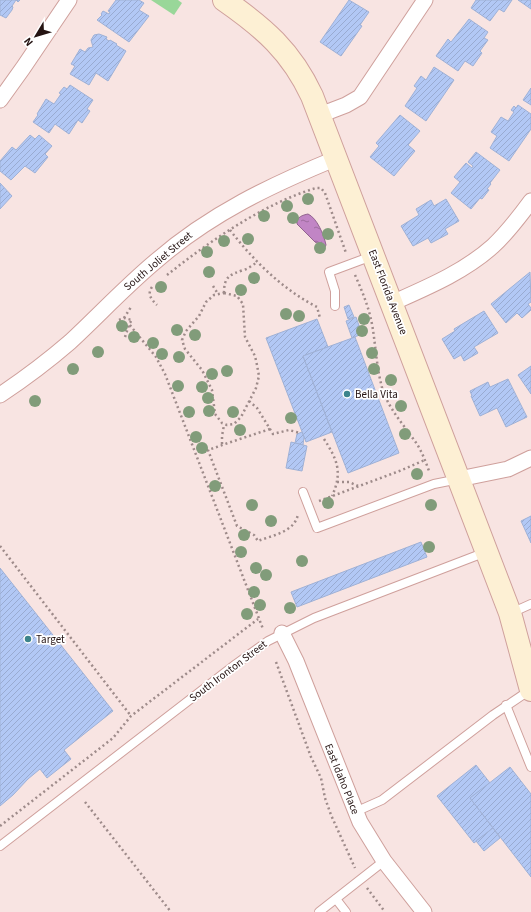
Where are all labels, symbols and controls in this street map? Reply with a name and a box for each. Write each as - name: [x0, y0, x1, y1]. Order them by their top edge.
- north arrow: [16, 16, 56, 56]
- text: N: [20, 34, 37, 49]
- street label: South Joliet Street: [121, 228, 196, 294]
- street label: East Florida Avenue: [365, 247, 411, 337]
- place label: Bella Vita: [355, 387, 398, 402]
- marker: Bella Vita: [342, 389, 352, 399]
- place label: Target: [36, 632, 65, 647]
- marker: Target: [23, 634, 33, 644]
- street label: South Ironton Street: [186, 637, 270, 705]
- street label: East Idaho Place: [321, 741, 363, 817]

